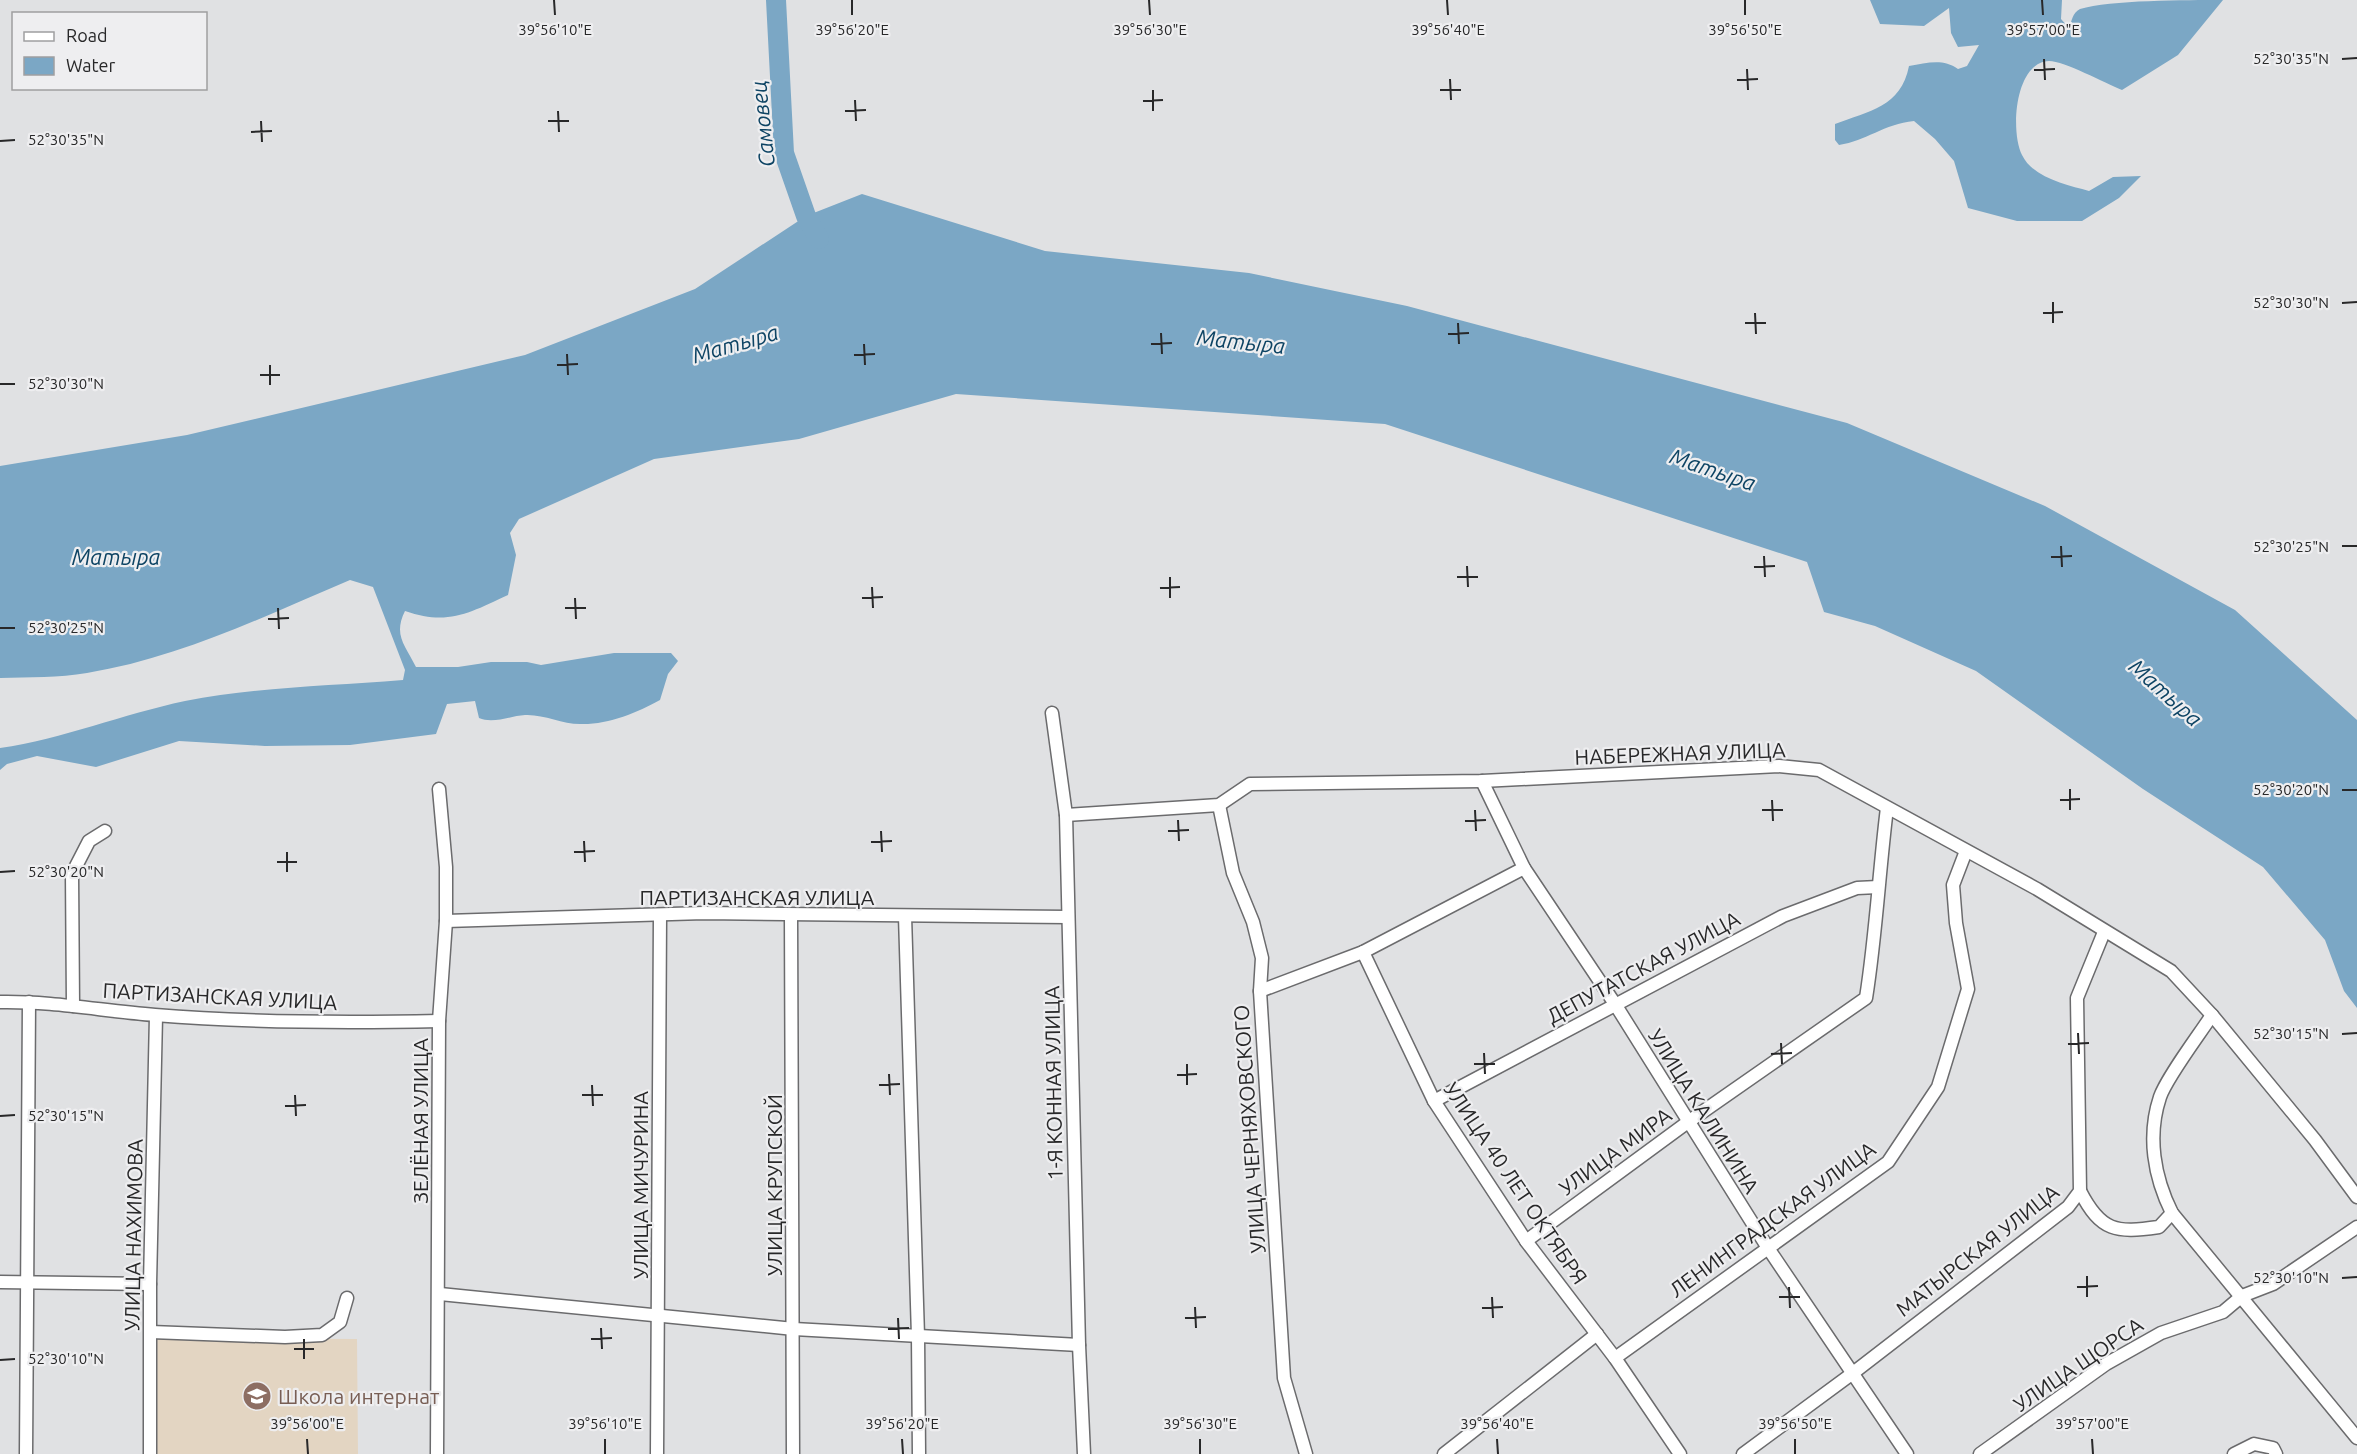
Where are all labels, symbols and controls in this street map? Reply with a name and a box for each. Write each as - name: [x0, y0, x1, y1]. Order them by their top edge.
- legend: [12, 12, 207, 90]
- text: 39°56'10"E: [518, 21, 592, 38]
- text: 39°56'20"E: [815, 21, 889, 38]
- text: 39°56'30"E: [1113, 21, 1187, 38]
- text: 39°56'40"E: [1411, 21, 1485, 38]
- text: 39°56'50"E: [1708, 21, 1782, 38]
- text: 39°57'00"E: [2006, 21, 2080, 38]
- text: Road: [66, 25, 108, 45]
- text: 52°30'35"N: [2253, 50, 2329, 67]
- text: Water: [66, 55, 116, 75]
- water label: Самовец: [745, 80, 779, 168]
- text: 52°30'35"N: [28, 131, 104, 148]
- text: 52°30'30"N: [2253, 294, 2329, 311]
- water label: Матыра: [689, 319, 781, 367]
- water label: Матыра: [1196, 324, 1287, 358]
- text: 52°30'30"N: [28, 375, 104, 392]
- water label: Матыра: [1667, 443, 1759, 495]
- text: 52°30'25"N: [2253, 538, 2329, 555]
- water label: Матыра: [72, 544, 160, 569]
- text: 52°30'25"N: [28, 619, 104, 636]
- water label: Матыра: [2125, 653, 2207, 731]
- street label: НАБЕРЕЖНАЯ УЛИЦА: [1574, 737, 1786, 769]
- text: 52°30'20"N: [2253, 781, 2329, 798]
- text: 52°30'20"N: [28, 863, 104, 880]
- street label: ПАРТИЗАНСКАЯ УЛИЦА: [640, 885, 875, 909]
- street label: ДЕПУТАТСКАЯ УЛИЦА: [1542, 906, 1744, 1028]
- street label: ПАРТИЗАНСКАЯ УЛИЦА: [102, 978, 338, 1014]
- street label: 1-Я КОННАЯ УЛИЦА: [1039, 985, 1067, 1181]
- street label: УЛИЦА ЧЕРНЯХОВСКОГО: [1228, 1004, 1270, 1254]
- street label: УЛИЦА КАЛИНИНА: [1644, 1025, 1764, 1198]
- text: 52°30'15"N: [2253, 1025, 2329, 1042]
- street label: ЗЕЛЁНАЯ УЛИЦА: [408, 1038, 432, 1204]
- street label: УЛИЦА 40 ЛЕТ ОКТЯБРЯ: [1439, 1078, 1593, 1288]
- street label: УЛИЦА МИЧУРИНА: [628, 1091, 652, 1279]
- street label: УЛИЦА КРУПСКОЙ: [762, 1094, 786, 1276]
- street label: УЛИЦА МИРА: [1554, 1102, 1676, 1200]
- text: 52°30'15"N: [28, 1107, 104, 1124]
- street label: ЛЕНИНГРАДСКАЯ УЛИЦА: [1664, 1136, 1880, 1302]
- street label: УЛИЦА НАХИМОВА: [119, 1138, 147, 1331]
- street label: МАТЫРСКАЯ УЛИЦА: [1891, 1179, 2063, 1321]
- text: 52°30'10"N: [2253, 1269, 2329, 1286]
- street label: УЛИЦА ЩОРСА: [2009, 1312, 2147, 1416]
- text: 52°30'10"N: [28, 1350, 104, 1367]
- school or university icon: Школа интернат: [241, 1380, 273, 1412]
- place label: Школа интернат: [278, 1384, 440, 1408]
- text: 39°56'00"E: [270, 1415, 344, 1432]
- text: 39°56'10"E: [568, 1415, 642, 1432]
- text: 39°56'20"E: [865, 1415, 939, 1432]
- text: 39°56'30"E: [1163, 1415, 1237, 1432]
- text: 39°56'40"E: [1460, 1415, 1534, 1432]
- text: 39°56'50"E: [1758, 1415, 1832, 1432]
- text: 39°57'00"E: [2055, 1415, 2129, 1432]

